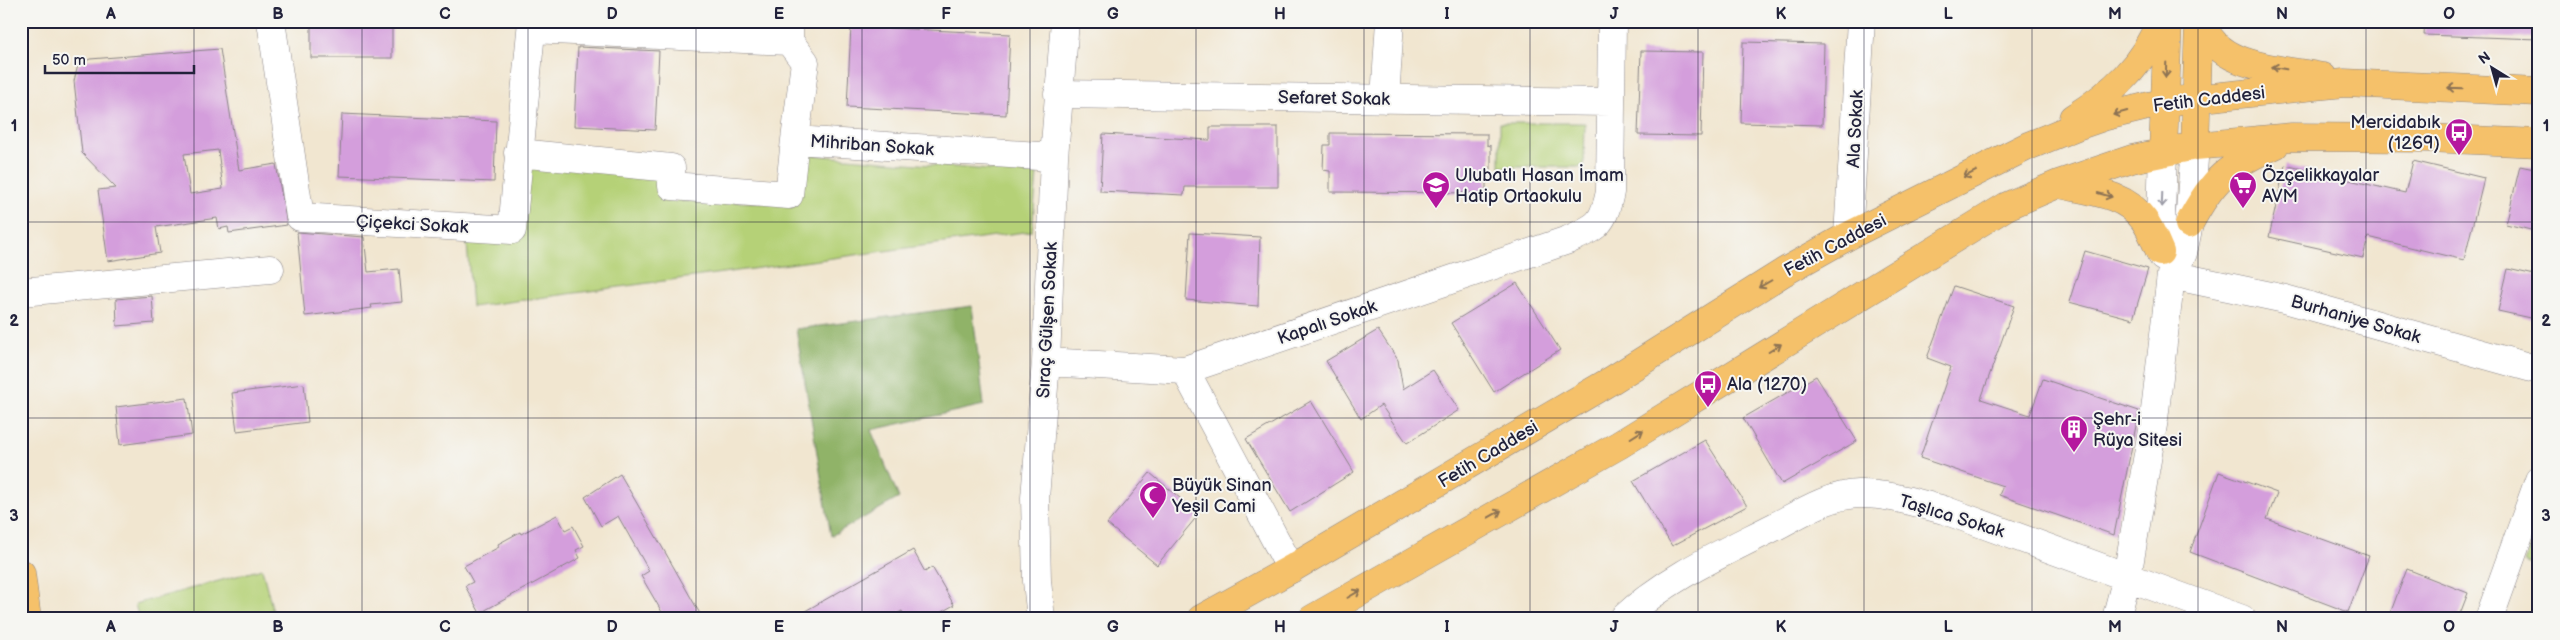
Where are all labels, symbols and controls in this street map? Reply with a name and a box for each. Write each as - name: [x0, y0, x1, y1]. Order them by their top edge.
- text: A: [105, 5, 116, 24]
- text: B: [272, 5, 284, 24]
- text: C: [439, 5, 451, 24]
- text: D: [606, 5, 618, 24]
- text: E: [774, 5, 784, 24]
- text: F: [941, 5, 951, 24]
- text: G: [1107, 5, 1119, 24]
- text: H: [1274, 5, 1286, 24]
- text: I: [1444, 5, 1450, 24]
- text: J: [1610, 5, 1619, 24]
- text: K: [1776, 5, 1787, 24]
- text: L: [1943, 5, 1953, 24]
- text: M: [2108, 5, 2122, 24]
- text: N: [2276, 5, 2288, 24]
- text: O: [2443, 5, 2455, 24]
- scale bar: [45, 42, 194, 74]
- north arrow: [2468, 42, 2518, 92]
- text: N: [2475, 48, 2494, 68]
- text: 50 m: [52, 51, 86, 70]
- one-way arrow: [2162, 62, 2171, 78]
- one-way arrow: [2272, 63, 2288, 73]
- street label: Fetih Caddesi: [2152, 82, 2266, 117]
- one-way arrow: [2447, 84, 2463, 93]
- street label: Sefaret Sokak: [1278, 87, 1390, 110]
- street label: Ala Sokak: [1843, 89, 1868, 169]
- one-way arrow: [2112, 108, 2128, 118]
- place label: Mercidabık (1269): [2350, 112, 2440, 154]
- text: 1: [11, 117, 17, 136]
- bus stop icon: Mercidabık (1269): [2444, 117, 2474, 156]
- text: 1: [2543, 117, 2549, 136]
- street label: Mihriban Sokak: [809, 131, 935, 160]
- place label: Ulubatlı Hasan İmam Hatip Ortaokulu: [1455, 164, 1624, 207]
- place label: Özçelikkayalar AVM: [2262, 164, 2379, 207]
- school or university icon: Ulubatlı Hasan İmam Hatip Ortaokulu: [1421, 170, 1451, 209]
- one-way arrow: [1963, 170, 1978, 180]
- supermarket icon: Özçelikkayalar AVM: [2228, 170, 2258, 209]
- one-way arrow: [2097, 191, 2113, 200]
- one-way arrow: [2157, 192, 2166, 208]
- street label: Fetih Caddesi: [1780, 210, 1890, 281]
- street label: Çiçekci Sokak: [355, 211, 469, 238]
- street label: Sıraç Gülşen Sokak: [1033, 241, 1062, 399]
- one-way arrow: [1758, 279, 1772, 289]
- street label: Burhaniye Sokak: [2288, 291, 2423, 348]
- street label: Kapalı Sokak: [1275, 296, 1380, 349]
- text: 2: [9, 312, 19, 331]
- text: 2: [2541, 312, 2551, 331]
- one-way arrow: [1767, 343, 1781, 353]
- bus stop icon: Ala (1270): [1693, 369, 1723, 408]
- place label: Ala (1270): [1727, 374, 1807, 395]
- place label: Şehr-i Rüya Sitesi: [2093, 409, 2182, 451]
- building icon: Şehr-i Rüya Sitesi: [2059, 414, 2089, 453]
- street label: Fetih Caddesi: [1434, 416, 1542, 492]
- one-way arrow: [1629, 428, 1643, 438]
- place label: Büyük Sinan Yeşil Cami: [1171, 475, 1272, 517]
- mosque icon: Büyük Sinan Yeşil Cami: [1138, 480, 1168, 519]
- street label: Taşlıca Sokak: [1897, 490, 2007, 543]
- text: 3: [9, 507, 19, 526]
- text: 3: [2541, 507, 2551, 526]
- one-way arrow: [1488, 509, 1503, 519]
- one-way arrow: [1347, 589, 1361, 599]
- text: A: [105, 618, 116, 637]
- text: B: [272, 618, 284, 637]
- text: C: [439, 618, 451, 637]
- text: D: [606, 618, 618, 637]
- text: E: [774, 618, 784, 637]
- text: F: [941, 618, 951, 637]
- text: G: [1107, 618, 1119, 637]
- text: H: [1274, 618, 1286, 637]
- text: I: [1444, 618, 1450, 637]
- text: J: [1610, 618, 1619, 637]
- text: K: [1776, 618, 1787, 637]
- text: L: [1943, 618, 1953, 637]
- text: M: [2108, 618, 2122, 637]
- text: N: [2276, 618, 2288, 637]
- text: O: [2443, 618, 2455, 637]

